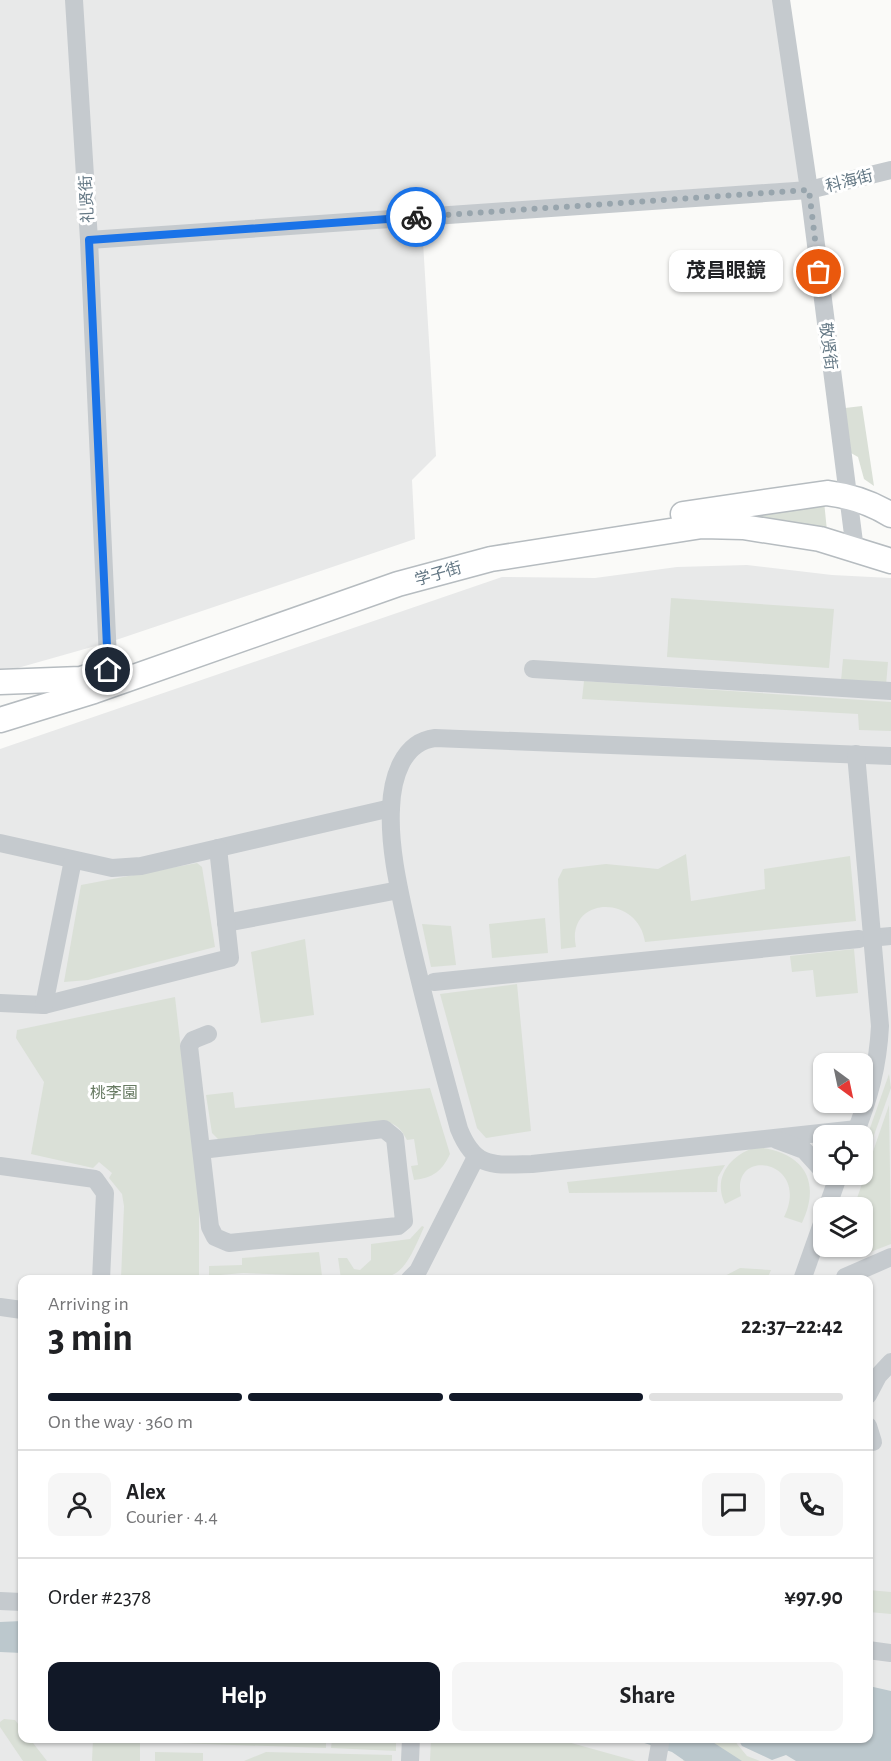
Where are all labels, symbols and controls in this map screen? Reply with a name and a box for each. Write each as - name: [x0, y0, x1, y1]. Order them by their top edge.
- street label: 科海街: [824, 166, 874, 195]
- street label: 礼贤街: [77, 175, 96, 223]
- courier: [386, 187, 446, 247]
- icon: bike: [400, 201, 433, 234]
- pin: [793, 246, 844, 297]
- callout: 茂昌眼鏡: [669, 251, 783, 293]
- icon: bag: [802, 255, 835, 288]
- text: 茂昌眼鏡: [686, 261, 766, 281]
- street label: 敬贤街: [817, 321, 840, 371]
- street label: 学子街: [413, 559, 464, 588]
- pin: [82, 644, 133, 695]
- icon: home: [91, 653, 124, 686]
- north arrow: [813, 1053, 873, 1113]
- map controls: [813, 1053, 873, 1257]
- park label: 桃李園: [90, 1085, 138, 1101]
- button: locate: [813, 1125, 873, 1185]
- button: layers: [813, 1197, 873, 1257]
- text: Arriving in: [48, 1294, 129, 1314]
- text: 22:37–22:42: [741, 1315, 843, 1337]
- text: 3 min: [48, 1319, 133, 1358]
- text: On the way · 360 m: [48, 1412, 193, 1432]
- button: person: [48, 1473, 111, 1536]
- button: chat: [702, 1473, 765, 1536]
- button: phone: [780, 1473, 843, 1536]
- text: Alex: [126, 1481, 166, 1503]
- text: Courier · 4.4: [126, 1507, 218, 1527]
- text: Order #2378: [48, 1586, 151, 1608]
- text: ¥97.90: [784, 1586, 843, 1608]
- button: Help: [48, 1662, 440, 1731]
- button: Share: [452, 1662, 843, 1731]

